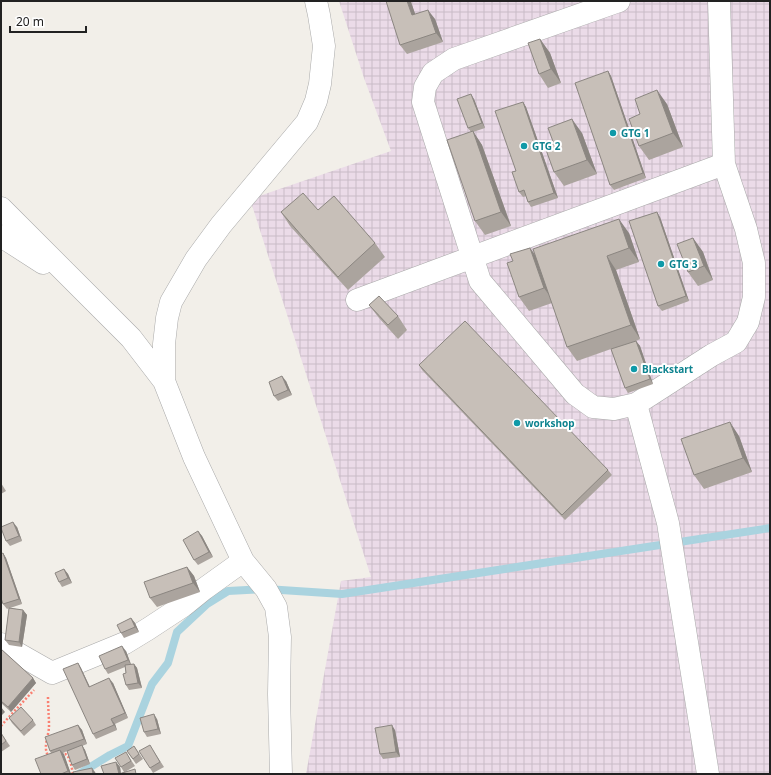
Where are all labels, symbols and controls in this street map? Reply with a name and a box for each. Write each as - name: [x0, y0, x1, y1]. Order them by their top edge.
- scale bar: [10, 8, 86, 34]
- text: 20 m: [16, 13, 44, 30]
- place label: GTG 1: [621, 126, 649, 140]
- marker: GTG 1: [608, 128, 618, 138]
- place label: GTG 2: [532, 139, 561, 153]
- marker: GTG 2: [519, 141, 529, 151]
- place label: GTG 3: [669, 257, 698, 271]
- marker: GTG 3: [656, 259, 666, 269]
- place label: Blackstart: [642, 362, 694, 376]
- marker: Blackstart: [629, 364, 639, 374]
- place label: workshop: [525, 416, 575, 430]
- marker: workshop: [512, 418, 522, 428]

